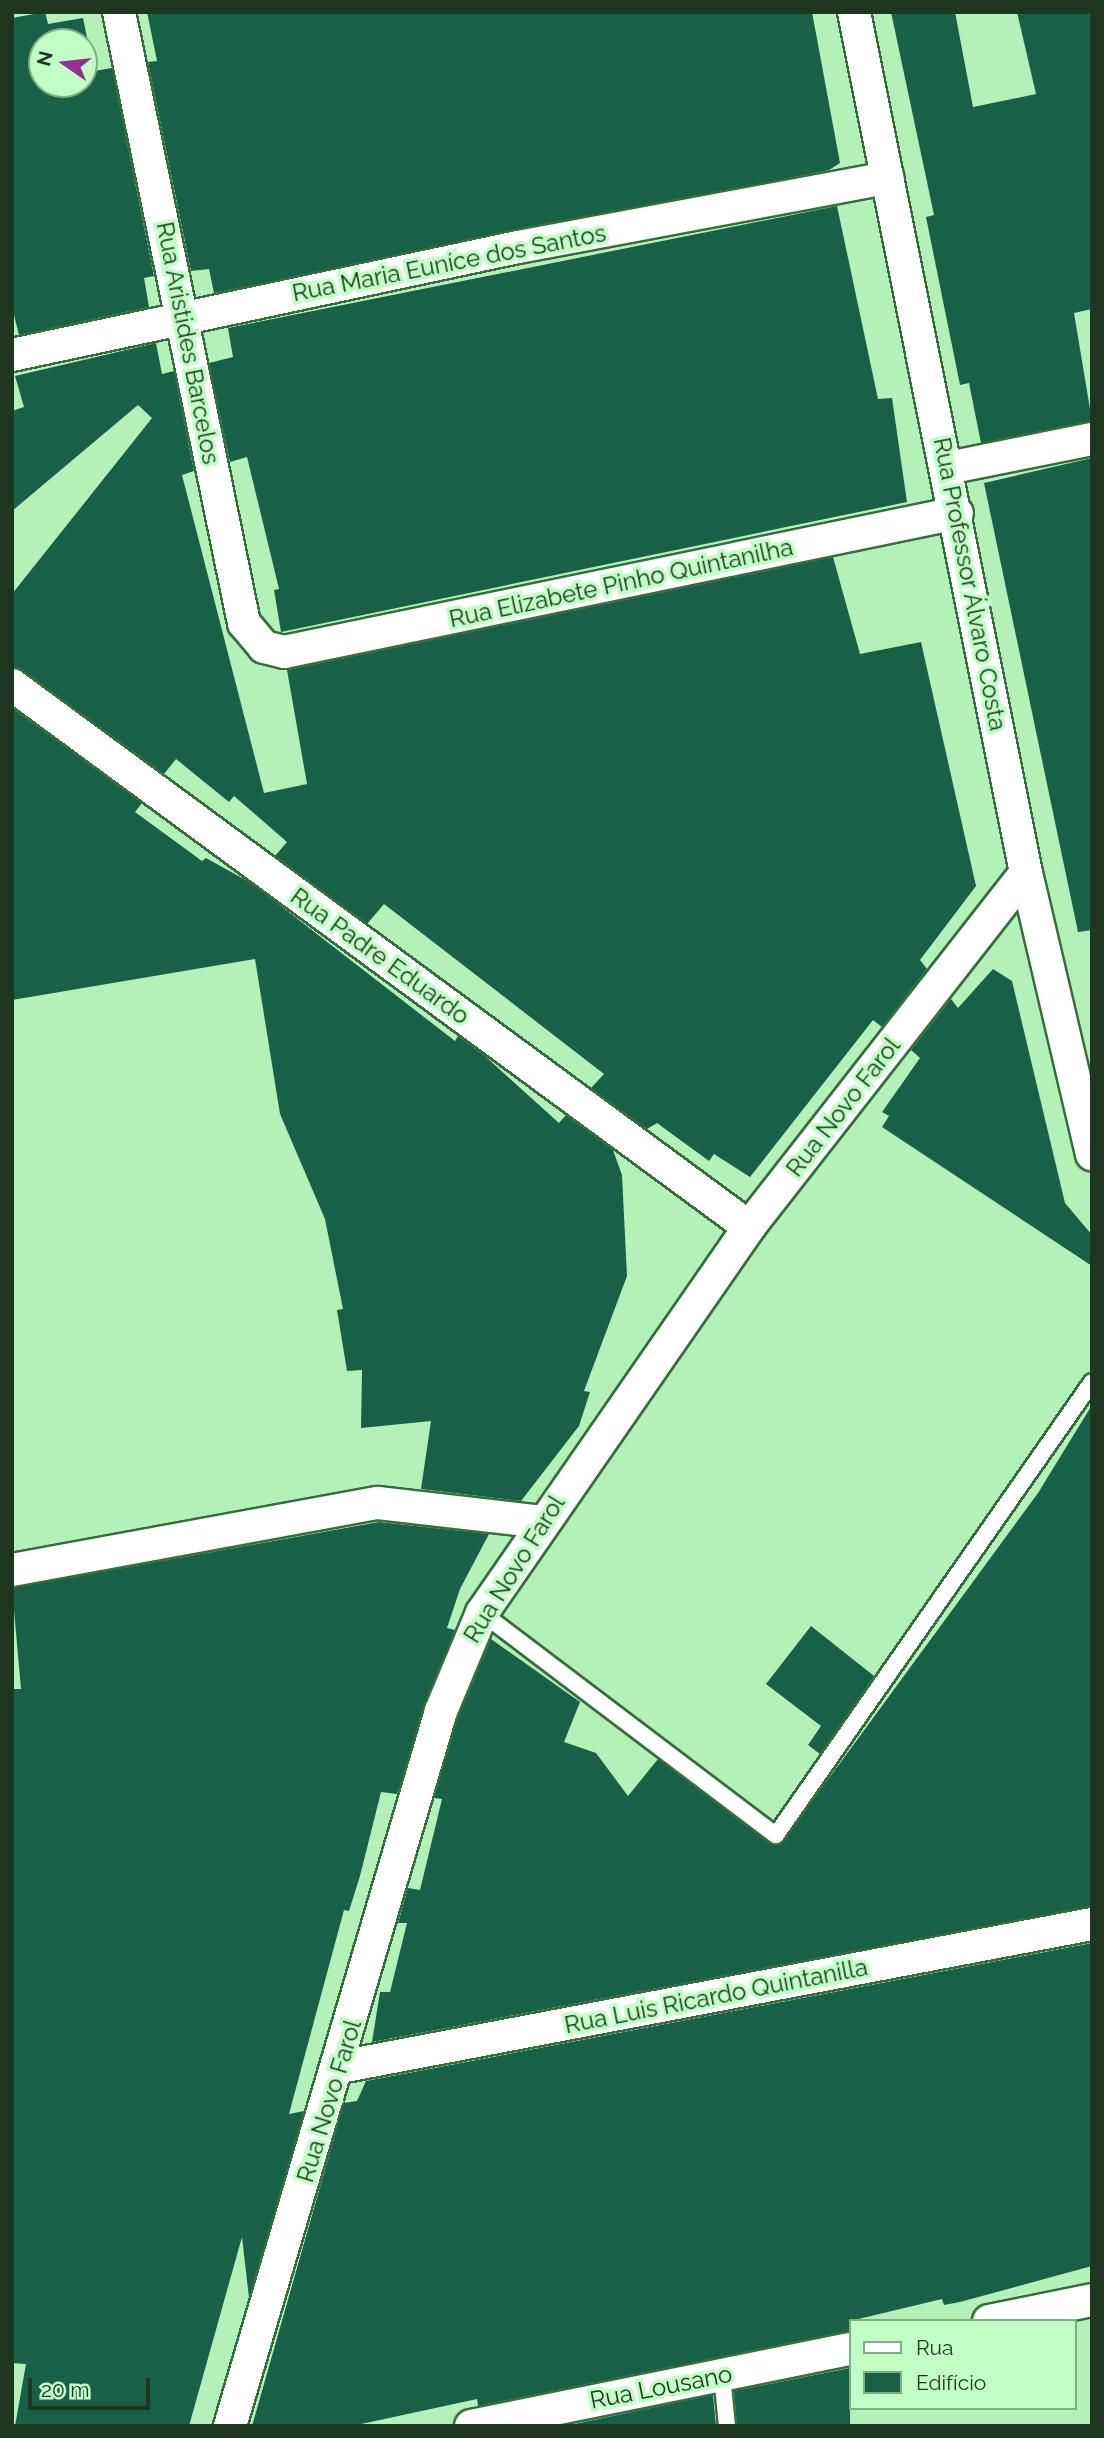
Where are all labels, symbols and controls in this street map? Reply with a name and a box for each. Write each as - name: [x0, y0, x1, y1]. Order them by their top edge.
- north arrow: [28, 28, 98, 98]
- text: N: [32, 49, 57, 68]
- street label: Rua Maria Euníce dos Santos: [290, 218, 608, 308]
- street label: Rua Aristides Barcelos: [150, 219, 226, 467]
- street label: Rua Professor Álvaro Costa: [927, 434, 1013, 734]
- street label: Rua Elizabete Pinho Quintanilha: [446, 532, 796, 634]
- street label: Rua Padre Eduardo: [285, 882, 475, 1030]
- street label: Rua Novo Farol: [780, 1032, 906, 1182]
- street label: Rua Novo Farol: [457, 1490, 571, 1648]
- street label: Rua Luis Ricardo Quintanilla: [562, 1952, 870, 2040]
- street label: Rua Novo Farol: [291, 2016, 367, 2186]
- legend: [848, 2319, 1076, 2410]
- text: Rua: [916, 2335, 953, 2360]
- street label: Rua Lousano: [588, 2359, 734, 2415]
- scale bar: [32, 2364, 154, 2408]
- text: Edifício: [916, 2370, 986, 2395]
- text: 20 m: [41, 2377, 89, 2402]

